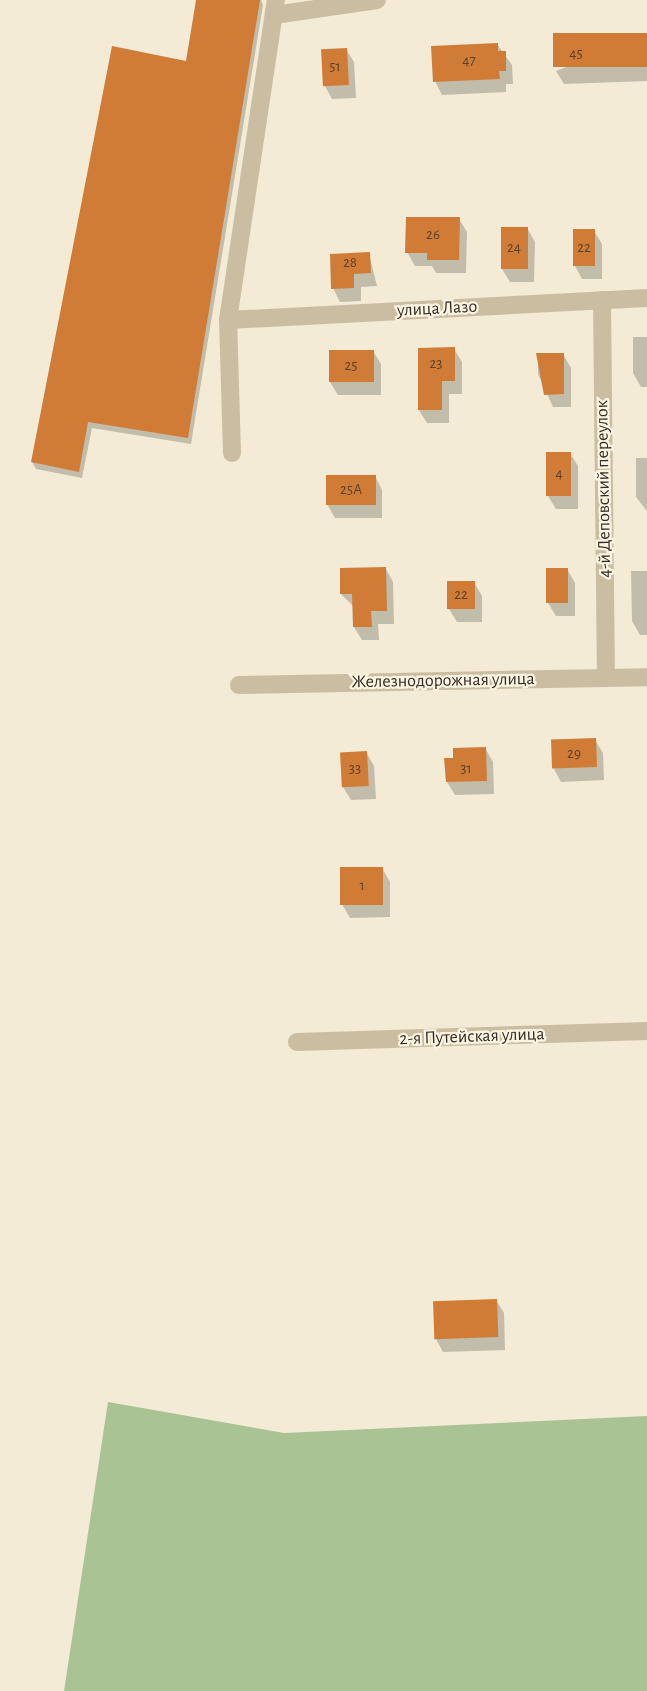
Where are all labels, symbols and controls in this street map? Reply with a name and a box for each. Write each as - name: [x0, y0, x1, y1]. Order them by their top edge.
- house number: 45: [569, 45, 583, 63]
- house number: 47: [462, 52, 476, 70]
- house number: 51: [329, 58, 341, 76]
- house number: 26: [426, 226, 440, 244]
- house number: 24: [507, 239, 521, 257]
- house number: 22: [577, 239, 591, 257]
- house number: 28: [343, 254, 357, 272]
- street label: улица Лазо: [396, 296, 478, 322]
- house number: 23: [429, 355, 443, 373]
- house number: 25: [344, 357, 358, 375]
- street label: 4-й Деповский переулок: [592, 400, 616, 578]
- house number: 4: [555, 465, 563, 483]
- house number: 25А: [340, 481, 362, 499]
- house number: 22: [454, 586, 468, 604]
- street label: Железнодорожная улица: [351, 669, 535, 693]
- house number: 29: [567, 745, 581, 763]
- house number: 33: [349, 760, 361, 778]
- house number: 31: [460, 760, 472, 778]
- house number: 1: [359, 877, 365, 895]
- street label: 2-я Путейская улица: [399, 1024, 545, 1050]

